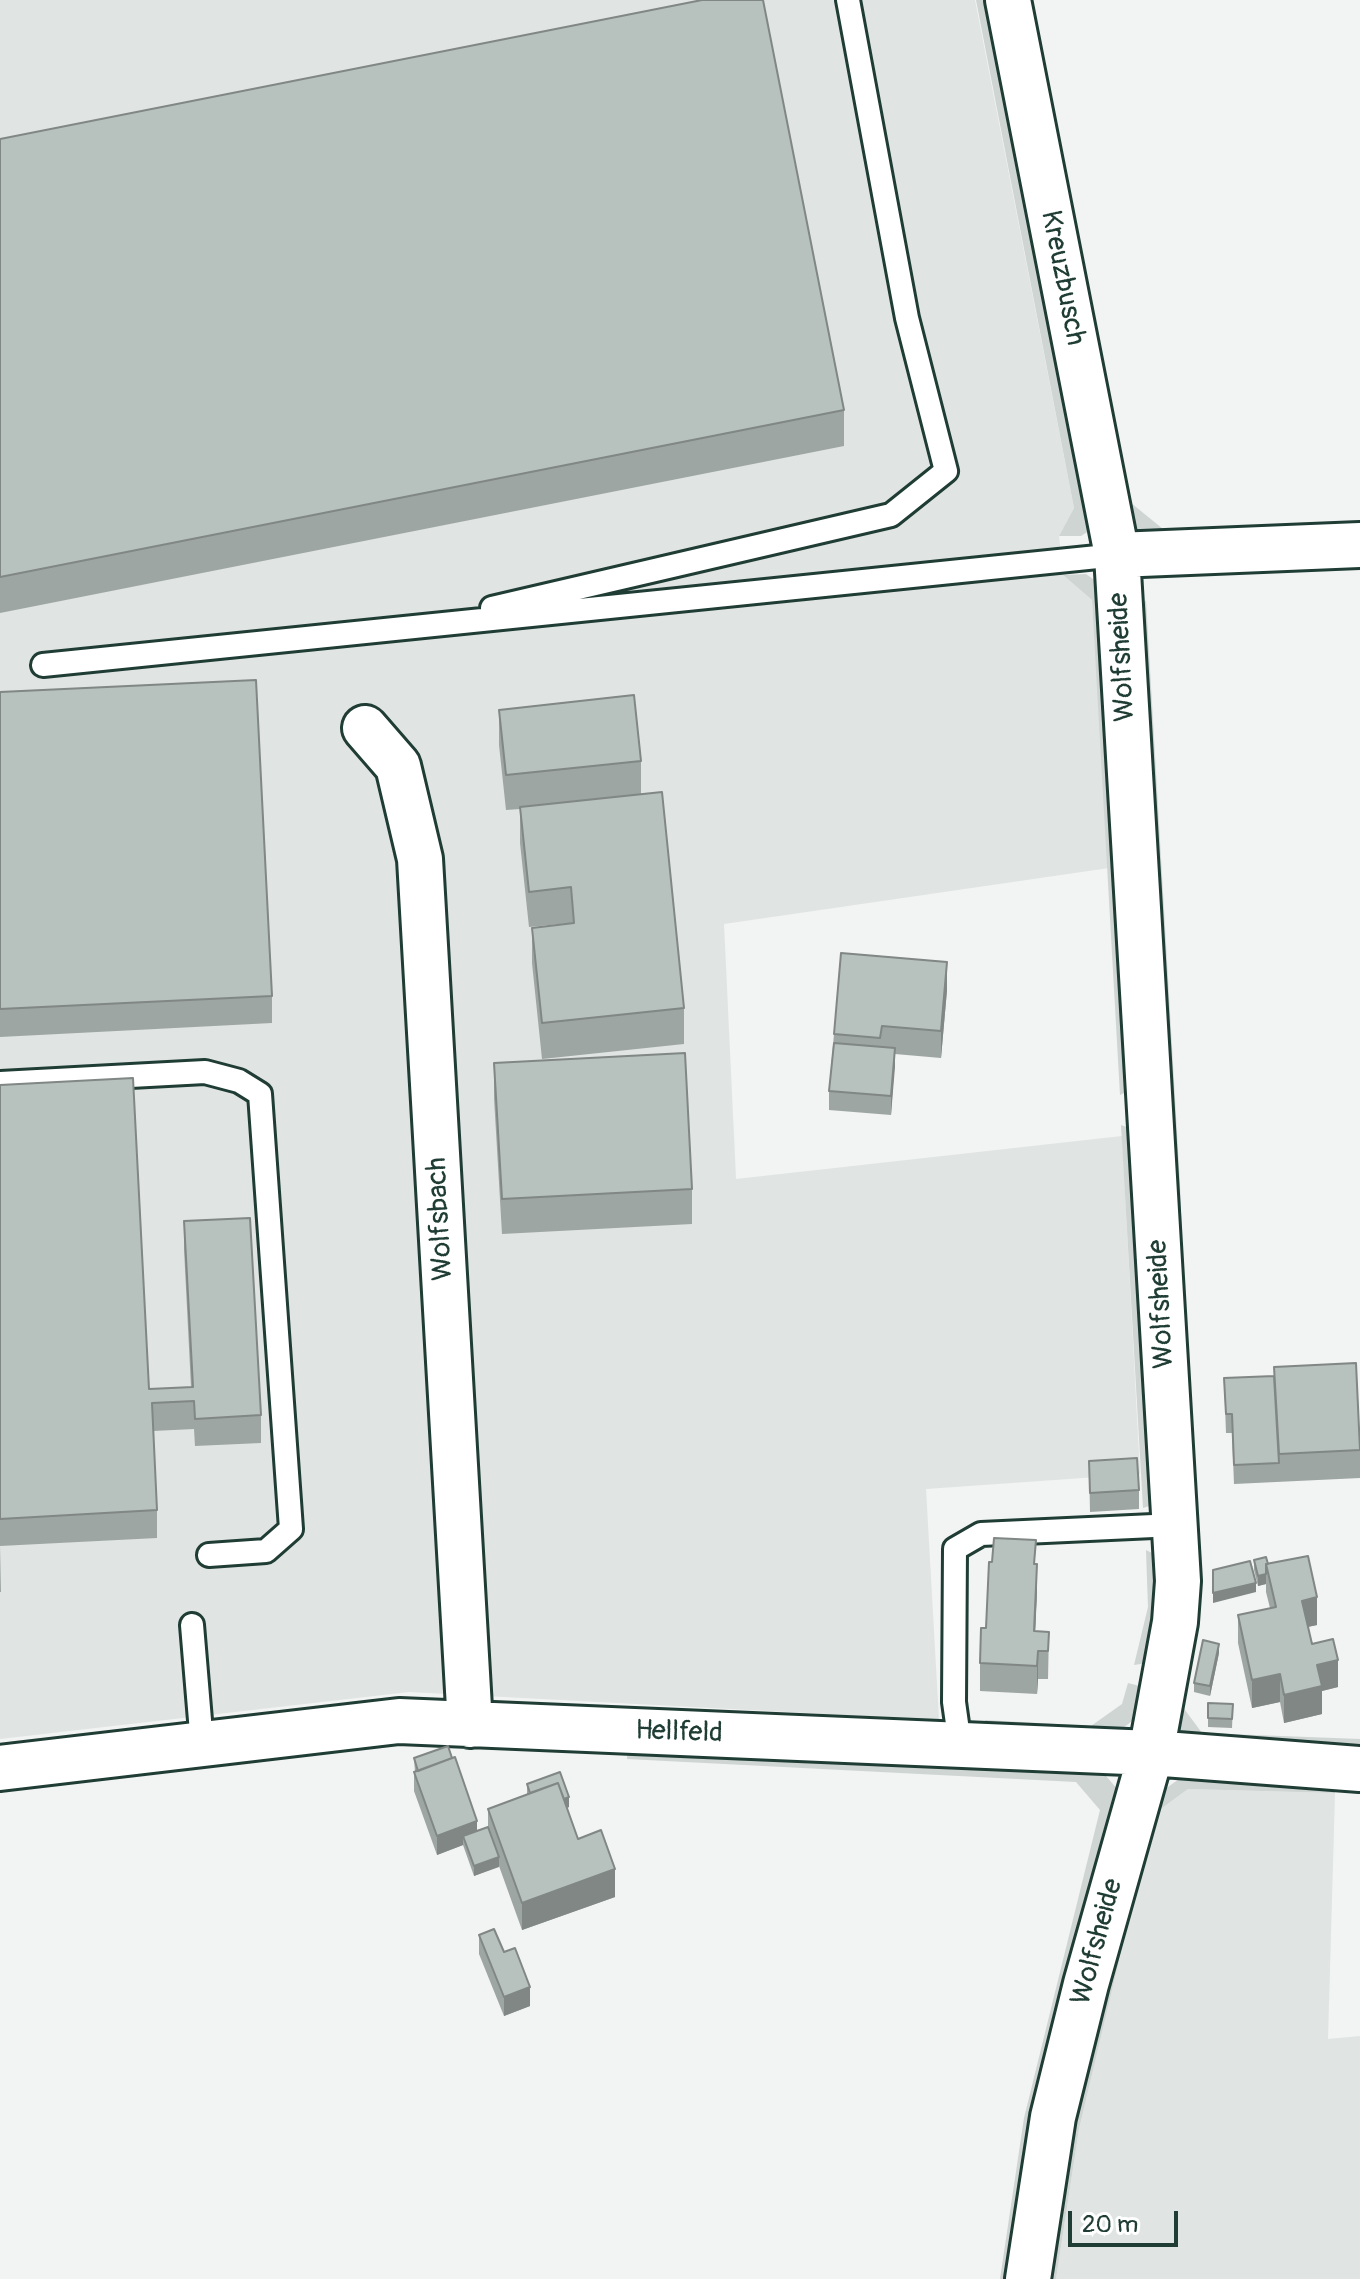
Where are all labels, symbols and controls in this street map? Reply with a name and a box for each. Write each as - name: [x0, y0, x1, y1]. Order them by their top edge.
- street label: Kreuzbusch: [1032, 208, 1092, 348]
- street label: Wolfsheide: [1103, 592, 1143, 722]
- street label: Wolfsbach: [421, 1156, 461, 1282]
- street label: Wolfsheide: [1142, 1239, 1182, 1369]
- street label: Hellfeld: [635, 1715, 723, 1751]
- street label: Wolfsheide: [1065, 1875, 1131, 2009]
- scale bar: [1072, 2195, 1182, 2245]
- text: 20 m: [1082, 2210, 1138, 2239]

